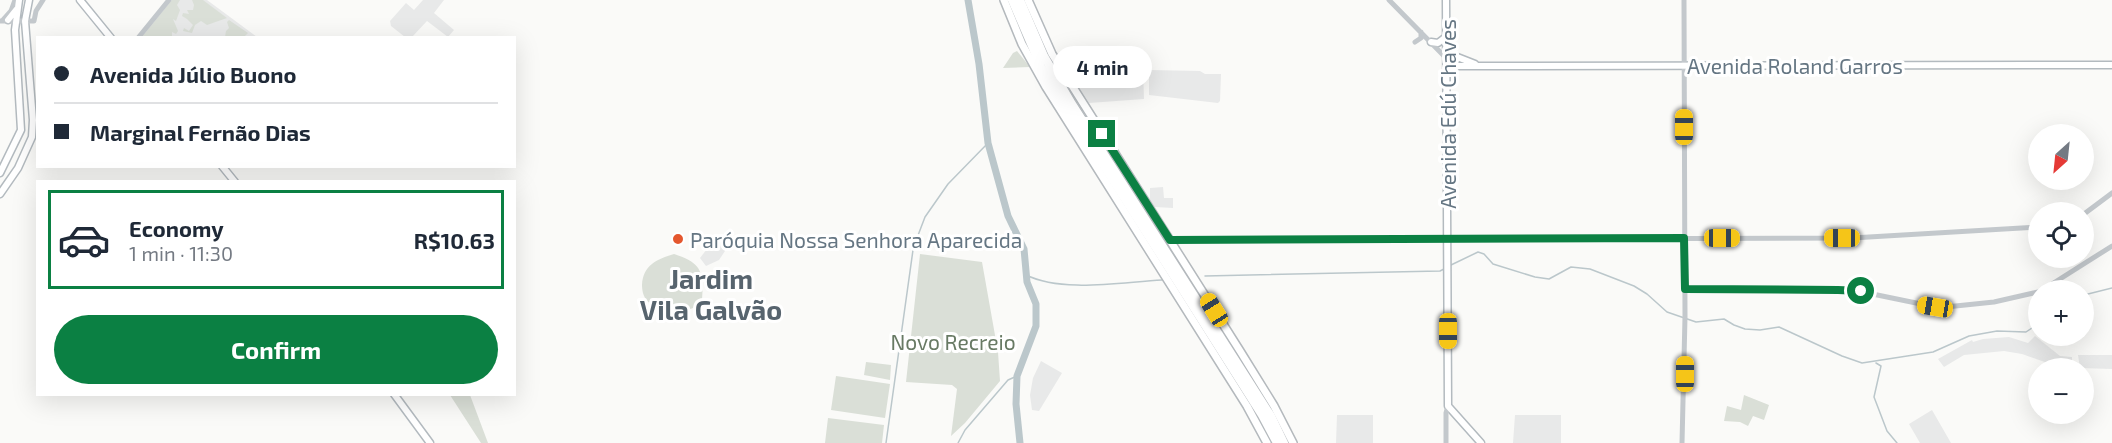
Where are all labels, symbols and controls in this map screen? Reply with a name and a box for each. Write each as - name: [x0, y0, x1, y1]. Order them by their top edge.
- street label: Avenida Edú Chaves: [1435, 19, 1460, 209]
- callout: 4 min: [1052, 47, 1152, 89]
- street label: Avenida Roland Garros: [1687, 53, 1903, 78]
- text: 4 min: [1076, 55, 1129, 79]
- text: Avenida Júlio Buono: [90, 61, 296, 87]
- car: [1675, 109, 1693, 145]
- text: Marginal Fernão Dias: [90, 119, 311, 145]
- route end: [1088, 120, 1115, 147]
- north arrow: [2028, 124, 2094, 190]
- map controls: [2028, 124, 2094, 424]
- button: locate: [2028, 202, 2094, 268]
- icon: car: [57, 213, 111, 267]
- text: Economy: [129, 215, 224, 241]
- text: R$10.63: [414, 227, 495, 253]
- place label: Paróquia Nossa Senhora Aparecida: [690, 227, 1022, 252]
- car: [1704, 229, 1740, 247]
- car: [1824, 229, 1860, 247]
- marker: Paróquia Nossa Senhora Aparecida: [671, 232, 685, 246]
- text: 1 min · 11:30: [129, 241, 233, 265]
- district label: Jardim Vila Galvão: [640, 262, 782, 325]
- route start: [1847, 277, 1874, 304]
- button: +: [2028, 280, 2094, 346]
- car: [1197, 290, 1231, 330]
- car: [1916, 295, 1954, 319]
- car: [1439, 313, 1457, 349]
- button: Confirm: [54, 315, 498, 384]
- park label: Novo Recreio: [890, 329, 1016, 354]
- car: [1676, 356, 1694, 392]
- button: −: [2028, 358, 2094, 424]

